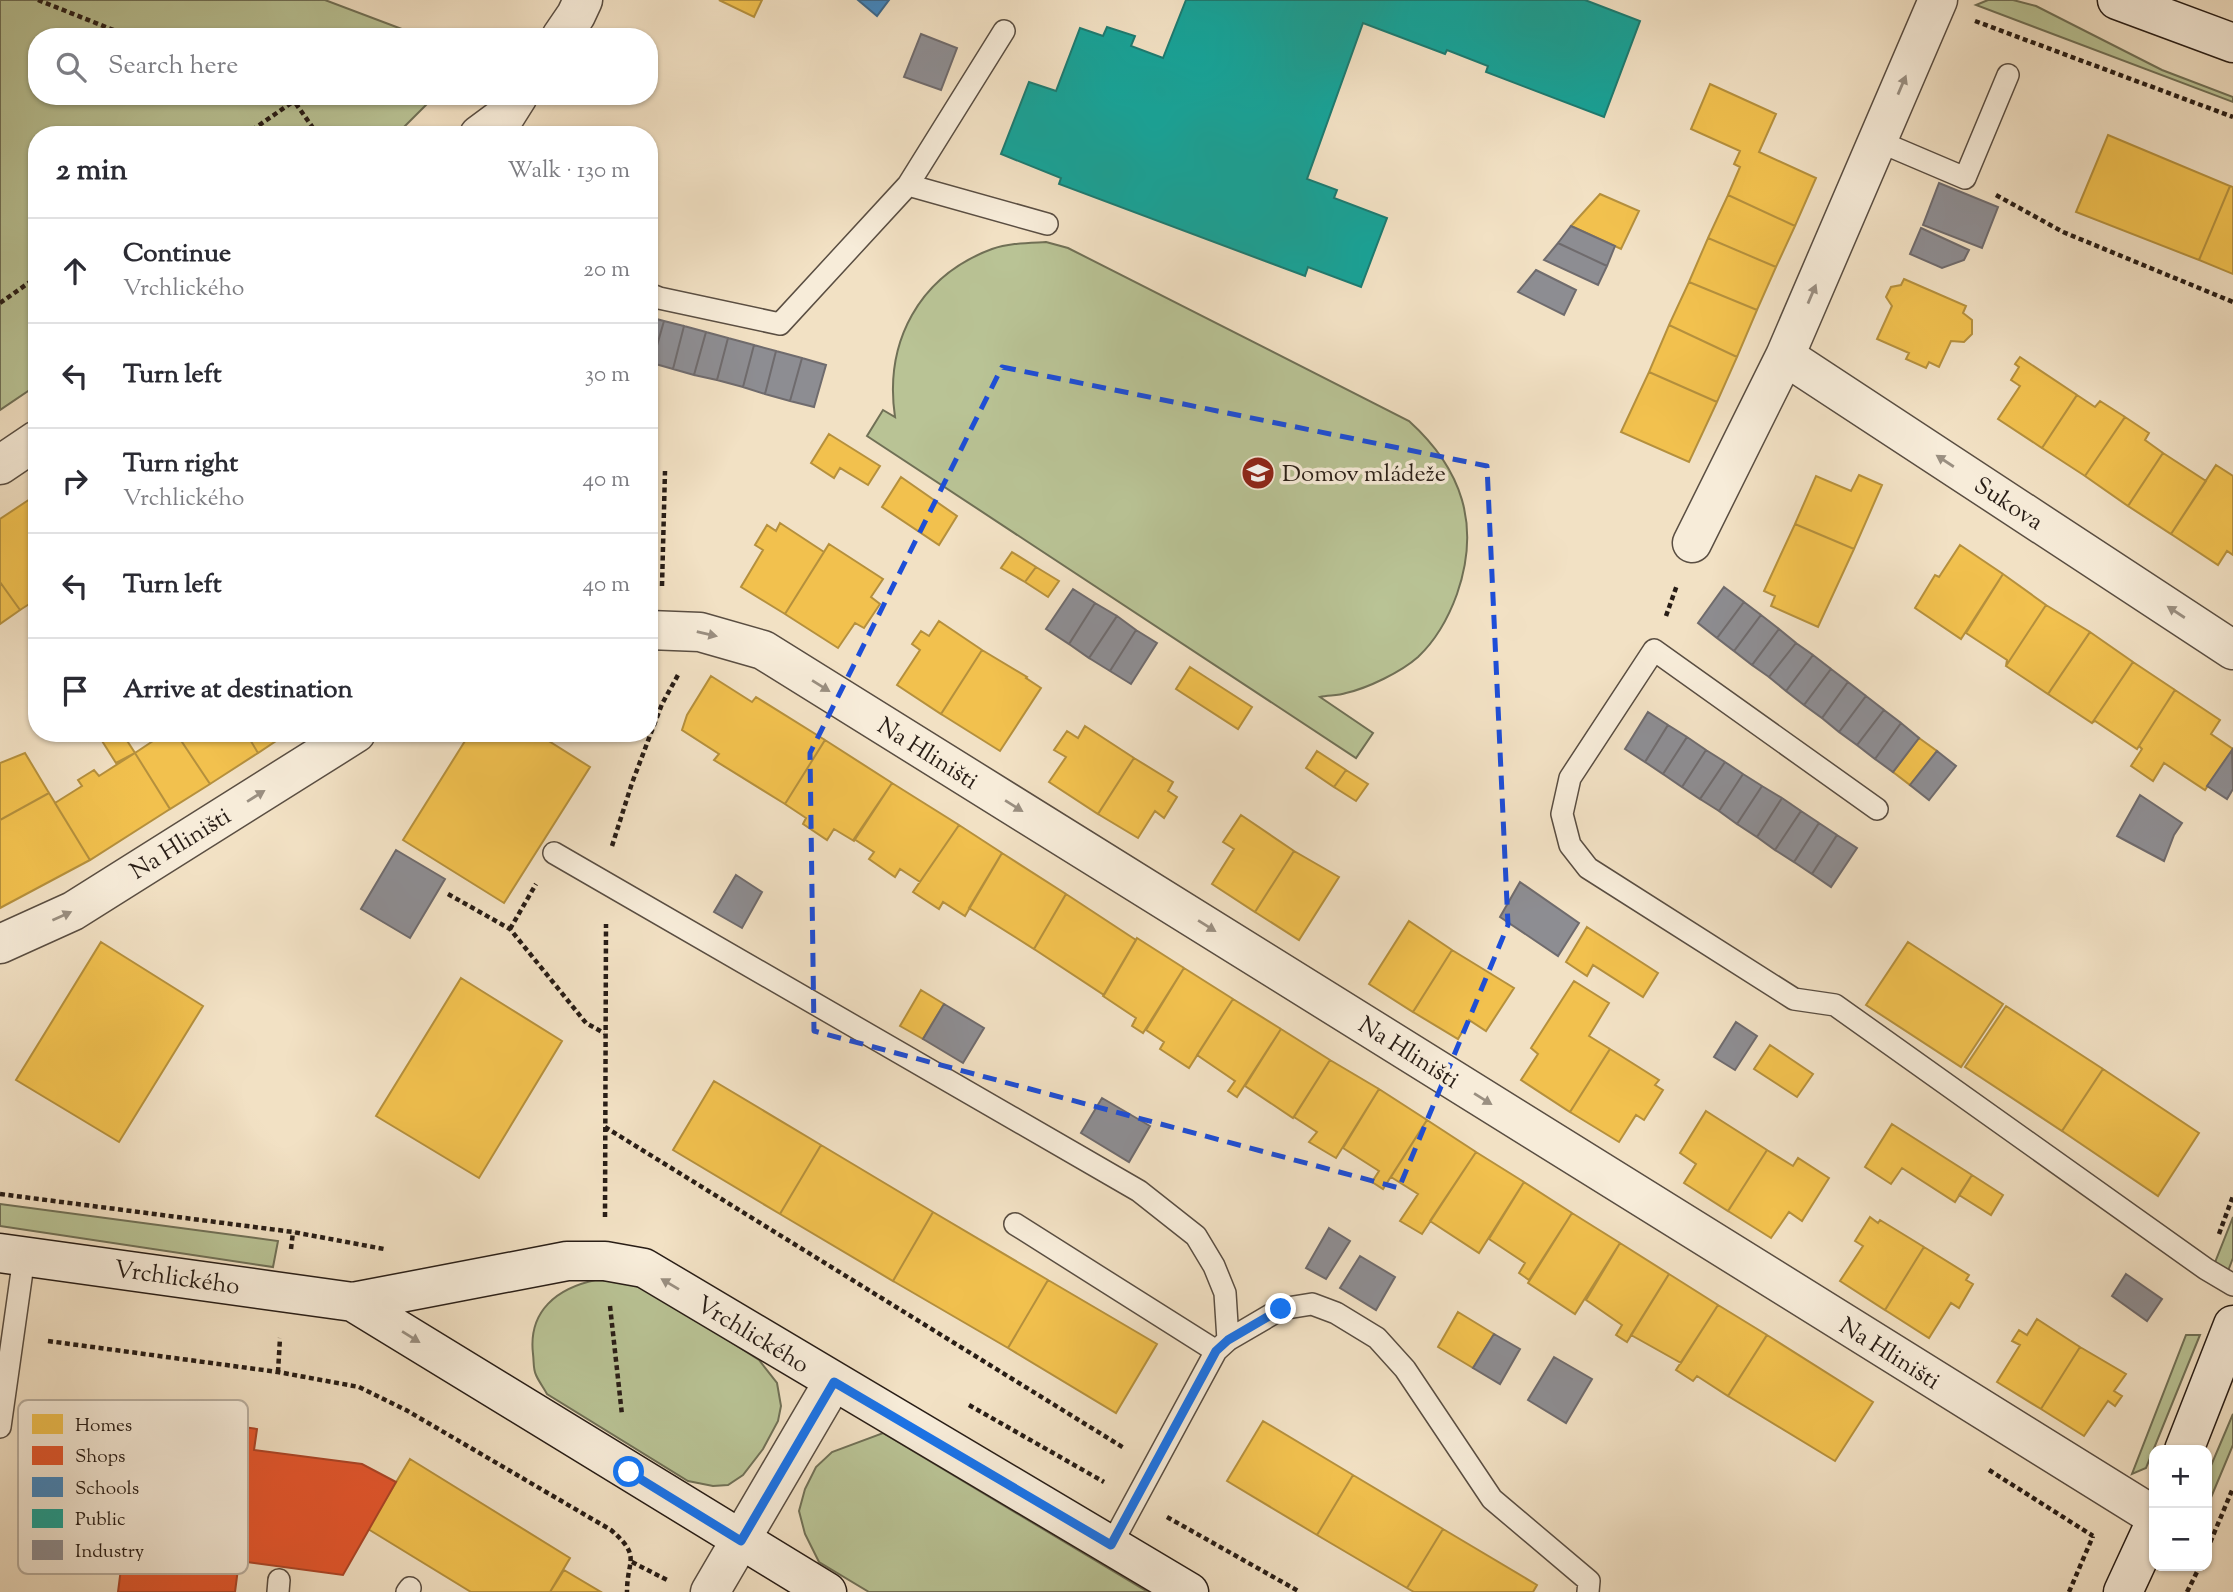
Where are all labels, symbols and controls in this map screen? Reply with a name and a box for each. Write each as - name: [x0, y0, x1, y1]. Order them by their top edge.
- search box: [28, 28, 658, 105]
- icon: search: [52, 48, 90, 86]
- text: Search here: [108, 48, 238, 85]
- one-way arrow: [1897, 74, 1908, 95]
- text: 2 min: [56, 150, 128, 193]
- text: Walk · 130 m: [507, 155, 630, 188]
- text: Continue: [123, 236, 231, 273]
- icon: ahead: [56, 252, 94, 290]
- text: 20 m: [583, 254, 630, 287]
- text: Vrchlického: [123, 273, 244, 306]
- one-way arrow: [1807, 283, 1818, 304]
- icon: left: [56, 357, 94, 395]
- text: Turn left: [123, 357, 222, 394]
- text: 30 m: [585, 359, 630, 392]
- text: Turn right: [123, 446, 238, 483]
- school or university icon: Domov mládeže: [1239, 454, 1277, 492]
- one-way arrow: [1935, 455, 1954, 468]
- place label: Domov mládeže: [1282, 458, 1446, 492]
- icon: right: [56, 462, 94, 500]
- text: 40 m: [583, 464, 630, 497]
- street label: Sukova: [1966, 470, 2049, 540]
- text: Vrchlického: [123, 483, 244, 516]
- icon: left: [56, 567, 94, 605]
- text: Turn left: [123, 567, 222, 604]
- text: 40 m: [583, 569, 630, 602]
- one-way arrow: [2166, 606, 2186, 619]
- one-way arrow: [696, 629, 718, 640]
- icon: arrive: [56, 672, 94, 710]
- text: Arrive at destination: [123, 672, 353, 709]
- one-way arrow: [811, 680, 830, 693]
- street label: Na Hliništi: [870, 710, 984, 799]
- one-way arrow: [246, 789, 265, 802]
- one-way arrow: [1005, 799, 1024, 812]
- street label: Na Hliništi: [124, 800, 238, 889]
- one-way arrow: [52, 910, 72, 922]
- one-way arrow: [1198, 920, 1217, 933]
- street label: Na Hliništi: [1351, 1009, 1465, 1098]
- one-way arrow: [1474, 1092, 1493, 1105]
- street label: Vrchlického: [112, 1253, 242, 1305]
- one-way arrow: [661, 1278, 680, 1290]
- street label: Vrchlického: [689, 1289, 815, 1383]
- route end: [1265, 1293, 1296, 1324]
- street label: Na Hliništi: [1832, 1310, 1946, 1399]
- one-way arrow: [402, 1331, 421, 1344]
- legend: [18, 1400, 248, 1574]
- text: Homes: [75, 1413, 132, 1440]
- text: Shops: [75, 1444, 126, 1471]
- map controls: [2149, 1445, 2212, 1571]
- button: +: [2149, 1445, 2212, 1508]
- route start: [613, 1456, 644, 1487]
- text: Schools: [75, 1476, 139, 1503]
- text: Public: [75, 1507, 126, 1534]
- button: −: [2149, 1508, 2212, 1571]
- text: Industry: [75, 1539, 145, 1566]

